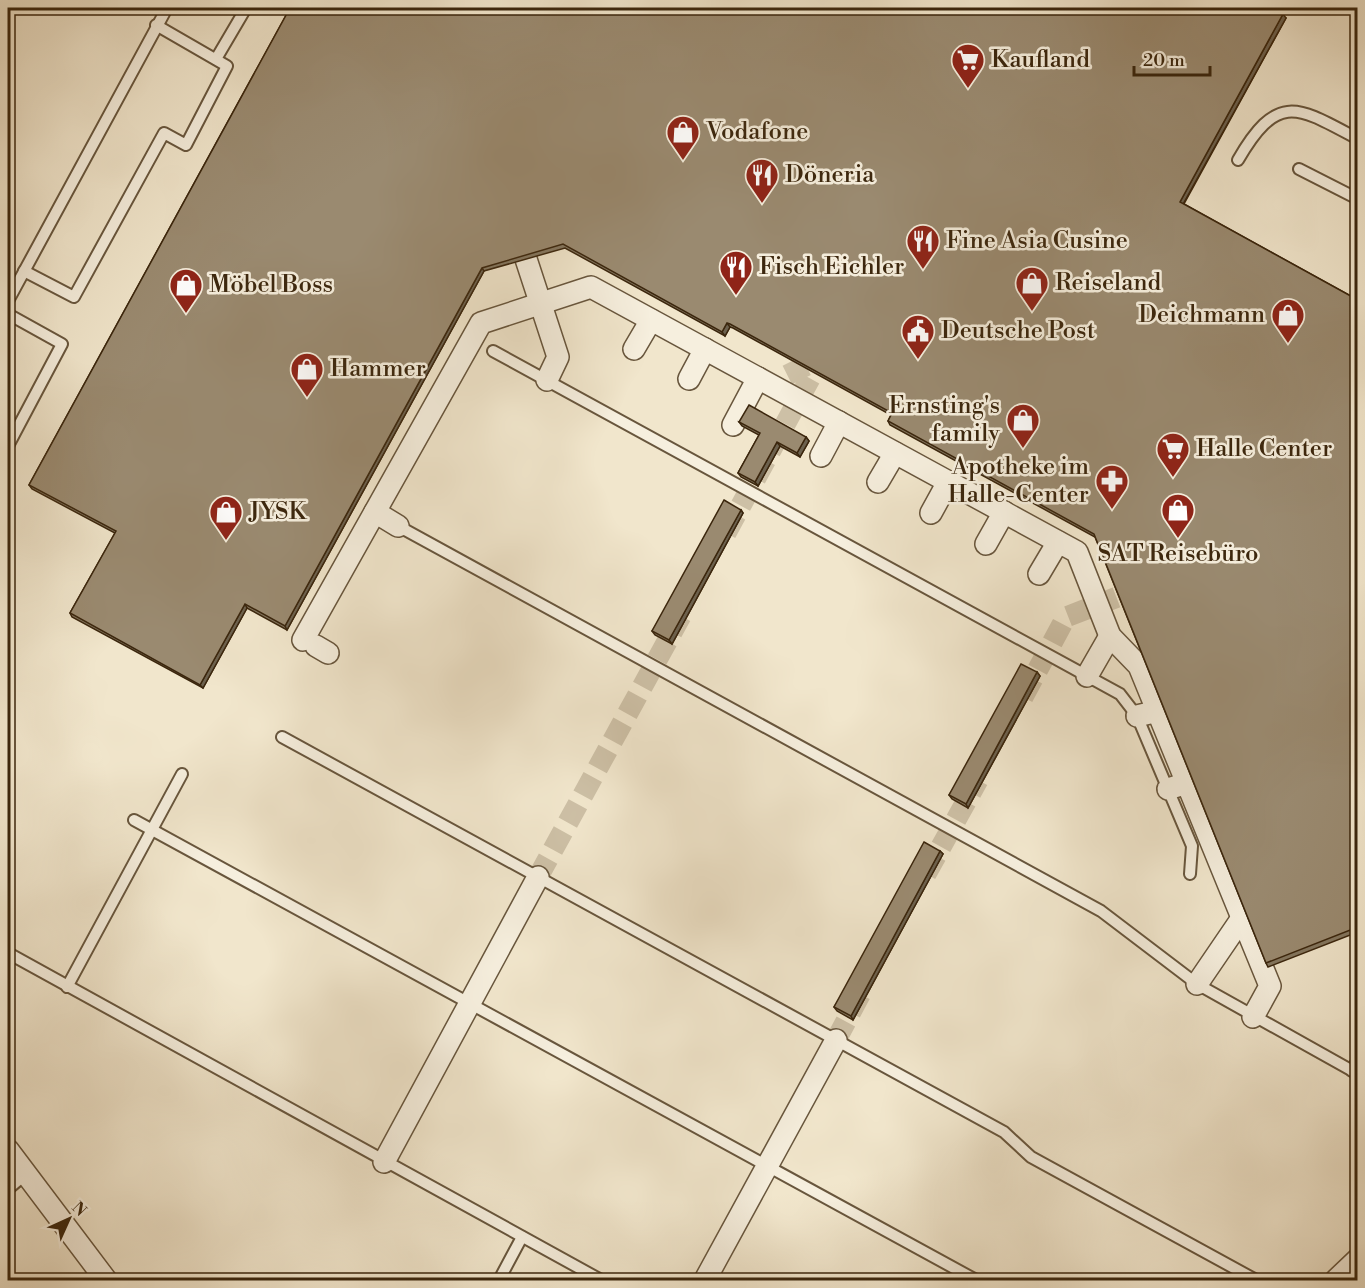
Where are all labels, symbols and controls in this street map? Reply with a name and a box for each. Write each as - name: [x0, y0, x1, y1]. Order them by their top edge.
- scale bar: [1134, 39, 1210, 77]
- supermarket icon: Kaufland: [950, 42, 986, 89]
- place label: Kaufland: [991, 45, 1090, 75]
- text: 20 m: [1143, 49, 1185, 72]
- shop icon: Vodafone: [665, 114, 701, 161]
- place label: Vodafone: [705, 117, 808, 147]
- restaurant icon: Döneria: [744, 157, 780, 204]
- place label: Döneria: [785, 160, 875, 190]
- restaurant icon: Fine Asia Cusine: [905, 223, 941, 270]
- place label: Fine Asia Cusine: [946, 226, 1128, 256]
- restaurant icon: Fisch Eichler: [718, 249, 754, 296]
- place label: Fisch Eichler: [759, 252, 904, 282]
- shop icon: Reiseland: [1014, 265, 1050, 312]
- shop icon: Möbel Boss: [168, 267, 204, 314]
- place label: Reiseland: [1055, 268, 1162, 298]
- place label: Möbel Boss: [209, 270, 333, 300]
- shop icon: Deichmann: [1270, 297, 1306, 344]
- place label: Deichmann: [1138, 300, 1265, 330]
- public building icon: Deutsche Post: [900, 313, 936, 360]
- place label: Deutsche Post: [941, 316, 1096, 346]
- shop icon: Hammer: [289, 351, 325, 398]
- place label: Hammer: [330, 354, 426, 384]
- place label: Ernsting's family: [889, 391, 1000, 449]
- shop icon: Ernsting's family: [1005, 402, 1041, 449]
- supermarket icon: Halle Center: [1155, 431, 1191, 478]
- place label: Halle Center: [1196, 434, 1332, 464]
- place label: Apotheke im Halle-Center: [948, 452, 1089, 510]
- pharmacy icon: Apotheke im Halle-Center: [1094, 463, 1130, 510]
- shop icon: SAT Reisebüro: [1160, 492, 1196, 539]
- shop icon: JYSK: [208, 494, 244, 541]
- place label: JYSK: [248, 497, 308, 527]
- place label: SAT Reisebüro: [1097, 539, 1259, 569]
- north arrow: [39, 1189, 99, 1249]
- text: N: [67, 1198, 91, 1221]

